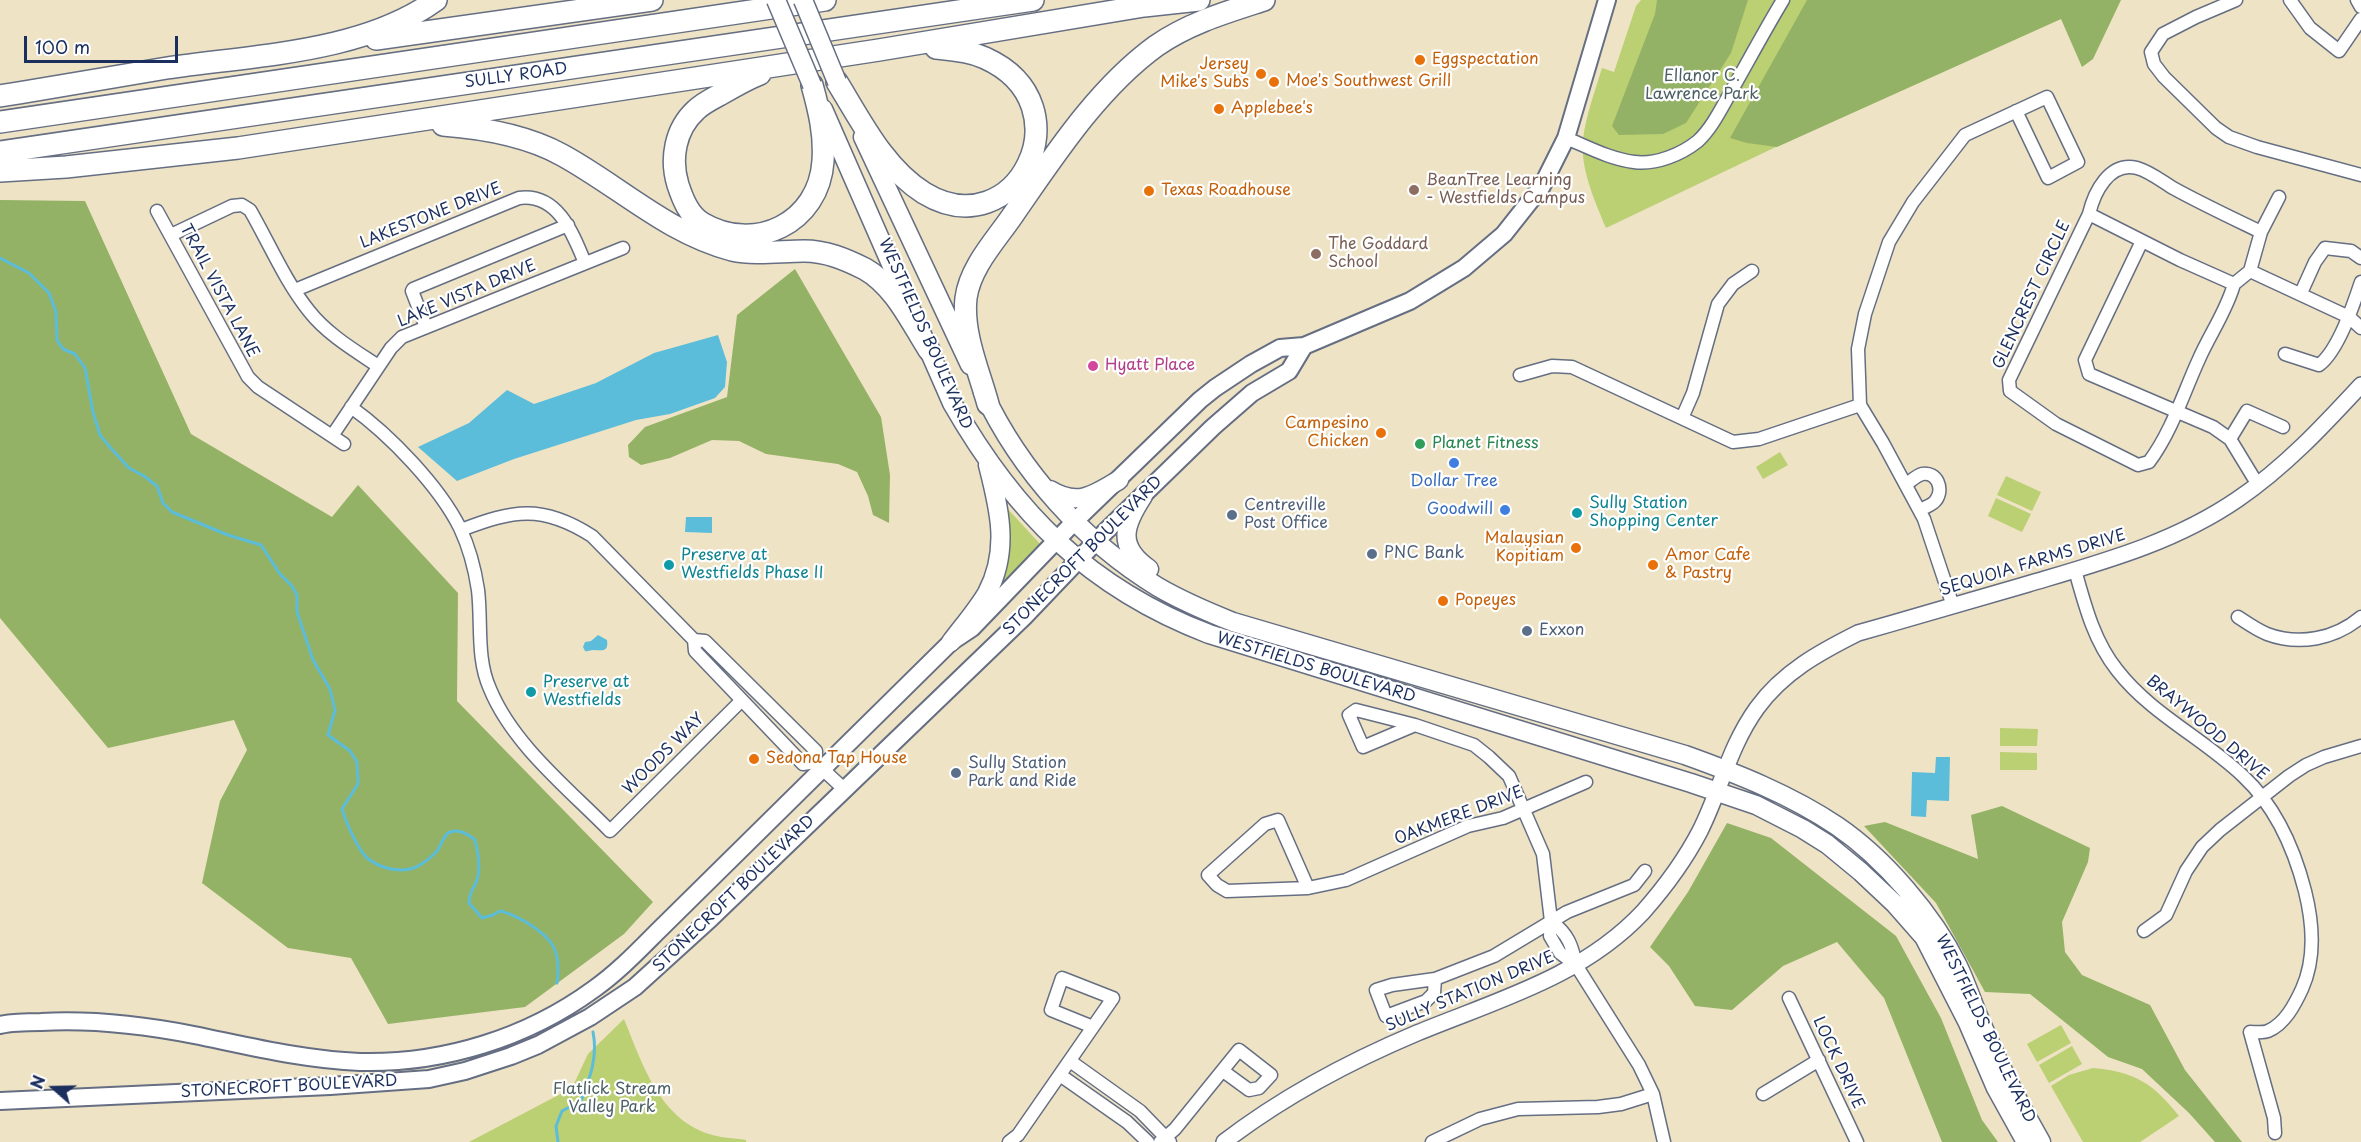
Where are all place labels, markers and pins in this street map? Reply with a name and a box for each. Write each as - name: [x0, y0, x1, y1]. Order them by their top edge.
- place label: Eggspectation: [1432, 50, 1539, 70]
- marker: Eggspectation: [1413, 53, 1427, 67]
- place label: Jersey Mike's Subs: [1160, 55, 1249, 93]
- marker: Jersey Mike's Subs: [1254, 67, 1268, 81]
- place label: Moe's Southwest Grill: [1286, 72, 1451, 92]
- marker: Moe's Southwest Grill: [1267, 75, 1281, 89]
- place label: Applebee's: [1231, 99, 1313, 119]
- marker: Applebee's: [1212, 102, 1226, 116]
- place label: BeanTree Learning - Westfields Campus: [1426, 171, 1585, 209]
- place label: Texas Roadhouse: [1161, 181, 1291, 201]
- marker: BeanTree Learning - Westfields Campus: [1407, 183, 1421, 197]
- marker: Texas Roadhouse: [1142, 184, 1156, 198]
- place label: The Goddard School: [1328, 235, 1428, 273]
- marker: The Goddard School: [1309, 247, 1323, 261]
- place label: Hyatt Place: [1105, 356, 1195, 376]
- marker: Hyatt Place: [1086, 359, 1100, 373]
- place label: Campesino Chicken: [1285, 414, 1369, 452]
- marker: Campesino Chicken: [1374, 426, 1388, 440]
- place label: Planet Fitness: [1432, 434, 1539, 454]
- marker: Planet Fitness: [1413, 437, 1427, 451]
- marker: Dollar Tree: [1447, 456, 1461, 470]
- place label: Dollar Tree: [1410, 472, 1498, 492]
- place label: Sully Station Shopping Center: [1589, 494, 1718, 532]
- place label: Centreville Post Office: [1244, 496, 1328, 534]
- place label: Goodwill: [1427, 500, 1493, 520]
- marker: Goodwill: [1498, 503, 1512, 517]
- marker: Sully Station Shopping Center: [1570, 506, 1584, 520]
- marker: Centreville Post Office: [1225, 508, 1239, 522]
- place label: Malaysian Kopitiam: [1485, 529, 1564, 567]
- marker: Malaysian Kopitiam: [1569, 541, 1583, 555]
- place label: PNC Bank: [1384, 544, 1464, 564]
- place label: Preserve at Westfields Phase II: [681, 546, 824, 584]
- place label: Amor Cafe & Pastry: [1665, 546, 1750, 584]
- marker: PNC Bank: [1365, 547, 1379, 561]
- marker: Preserve at Westfields Phase II: [662, 558, 676, 572]
- marker: Amor Cafe & Pastry: [1646, 558, 1660, 572]
- place label: Popeyes: [1455, 591, 1516, 611]
- marker: Popeyes: [1436, 594, 1450, 608]
- place label: Exxon: [1539, 621, 1584, 641]
- marker: Exxon: [1520, 624, 1534, 638]
- place label: Preserve at Westfields: [543, 673, 629, 711]
- marker: Preserve at Westfields: [524, 685, 538, 699]
- place label: Sedona Tap House: [766, 749, 907, 769]
- marker: Sedona Tap House: [747, 752, 761, 766]
- place label: Sully Station Park and Ride: [968, 754, 1077, 792]
- marker: Sully Station Park and Ride: [949, 766, 963, 780]

